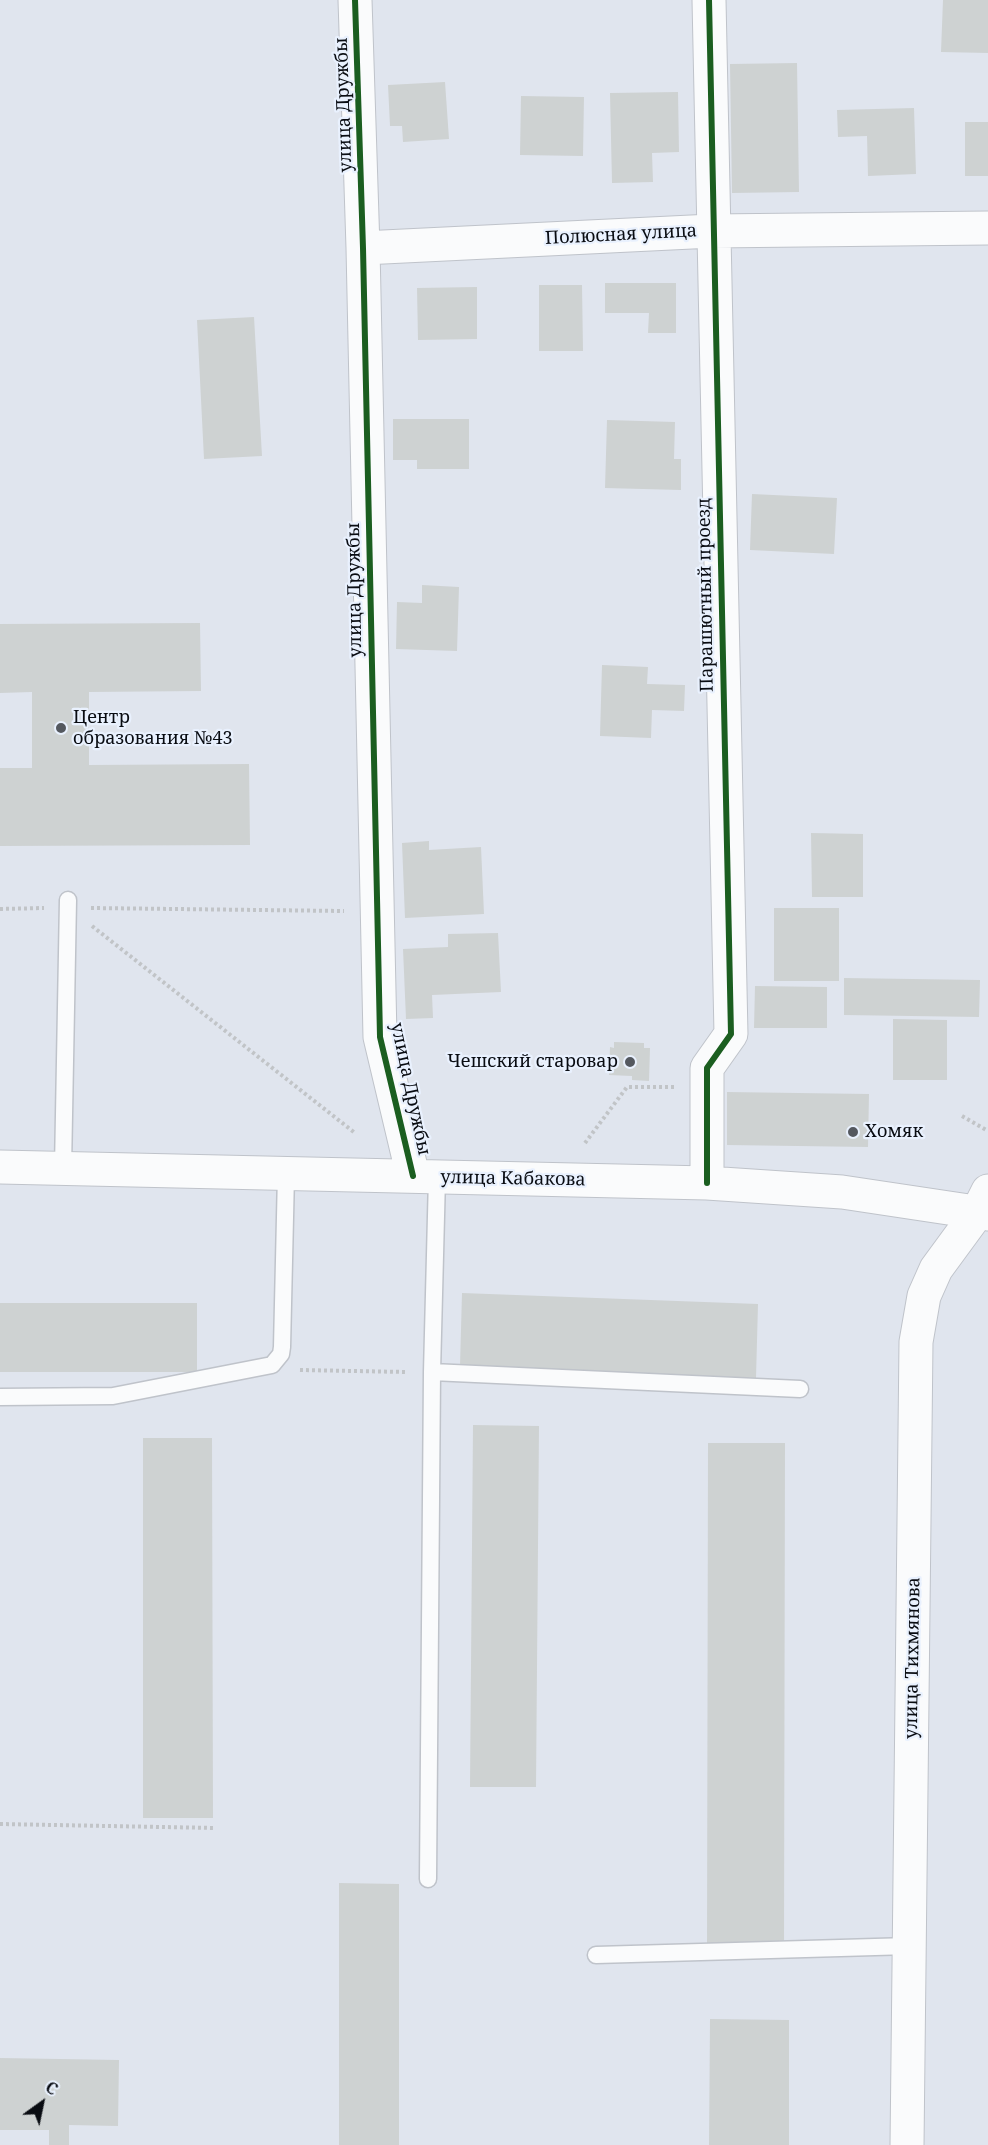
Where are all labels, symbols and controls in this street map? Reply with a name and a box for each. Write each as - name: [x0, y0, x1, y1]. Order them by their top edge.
- street label: улица Дружбы: [331, 37, 357, 173]
- street label: Полюсная улица: [544, 220, 698, 250]
- street label: Парашютный проезд: [694, 498, 718, 692]
- street label: улица Дружбы: [343, 522, 367, 658]
- place label: Центр образования №43: [73, 707, 233, 750]
- marker: Центр образования №43: [54, 721, 68, 735]
- street label: улица Дружбы: [385, 1021, 435, 1157]
- place label: Чешский старовар: [447, 1051, 618, 1073]
- marker: Чешский старовар: [623, 1055, 637, 1069]
- place label: Хомяк: [865, 1121, 923, 1143]
- marker: Хомяк: [846, 1125, 860, 1139]
- street label: улица Кабакова: [440, 1167, 586, 1191]
- street label: улица Тихмянова: [901, 1577, 925, 1739]
- north arrow: [12, 2073, 72, 2133]
- text: С: [41, 2076, 62, 2100]

